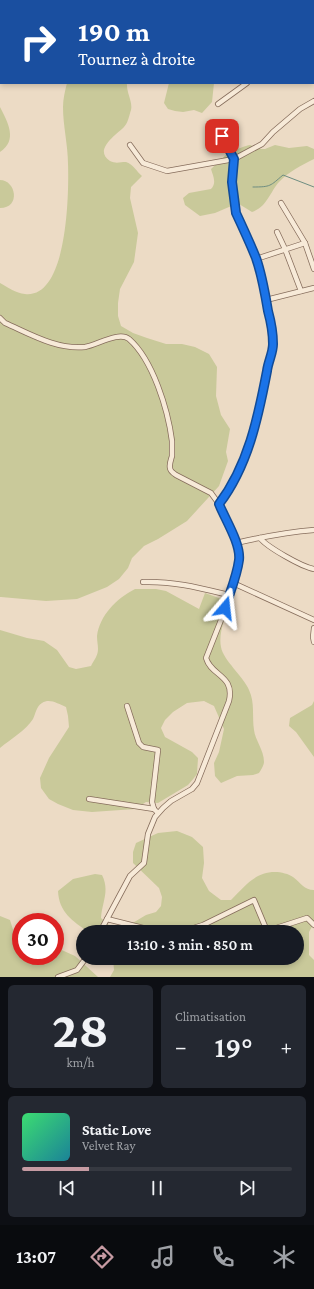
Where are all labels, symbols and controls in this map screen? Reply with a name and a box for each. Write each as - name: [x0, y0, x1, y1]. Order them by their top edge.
- icon: right: [12, 16, 64, 68]
- text: 190 m: [78, 16, 150, 47]
- text: Tournez à droite: [78, 49, 195, 69]
- pin: [205, 119, 239, 153]
- icon: arrive: [211, 125, 233, 147]
- position arrow: [204, 587, 246, 629]
- speed limit sign: 30: [12, 913, 64, 965]
- text: 13:10 · 3 min · 850 m: [127, 937, 253, 953]
- text: 28: [52, 1000, 109, 1058]
- text: Climatisation: [175, 1009, 246, 1024]
- text: 19°: [215, 1030, 252, 1063]
- text: −: [175, 1034, 187, 1059]
- text: +: [280, 1034, 292, 1059]
- text: km/h: [66, 1055, 95, 1070]
- text: Static Love: [82, 1122, 151, 1138]
- text: Velvet Ray: [82, 1138, 135, 1153]
- icon: previous: [56, 1177, 78, 1199]
- icon: pause: [146, 1177, 168, 1199]
- icon: next: [236, 1177, 258, 1199]
- icon: directions: [88, 1243, 116, 1271]
- icon: music: [149, 1243, 177, 1271]
- icon: phone: [209, 1243, 237, 1271]
- icon: climate: [270, 1243, 298, 1271]
- text: 13:07: [16, 1247, 56, 1267]

